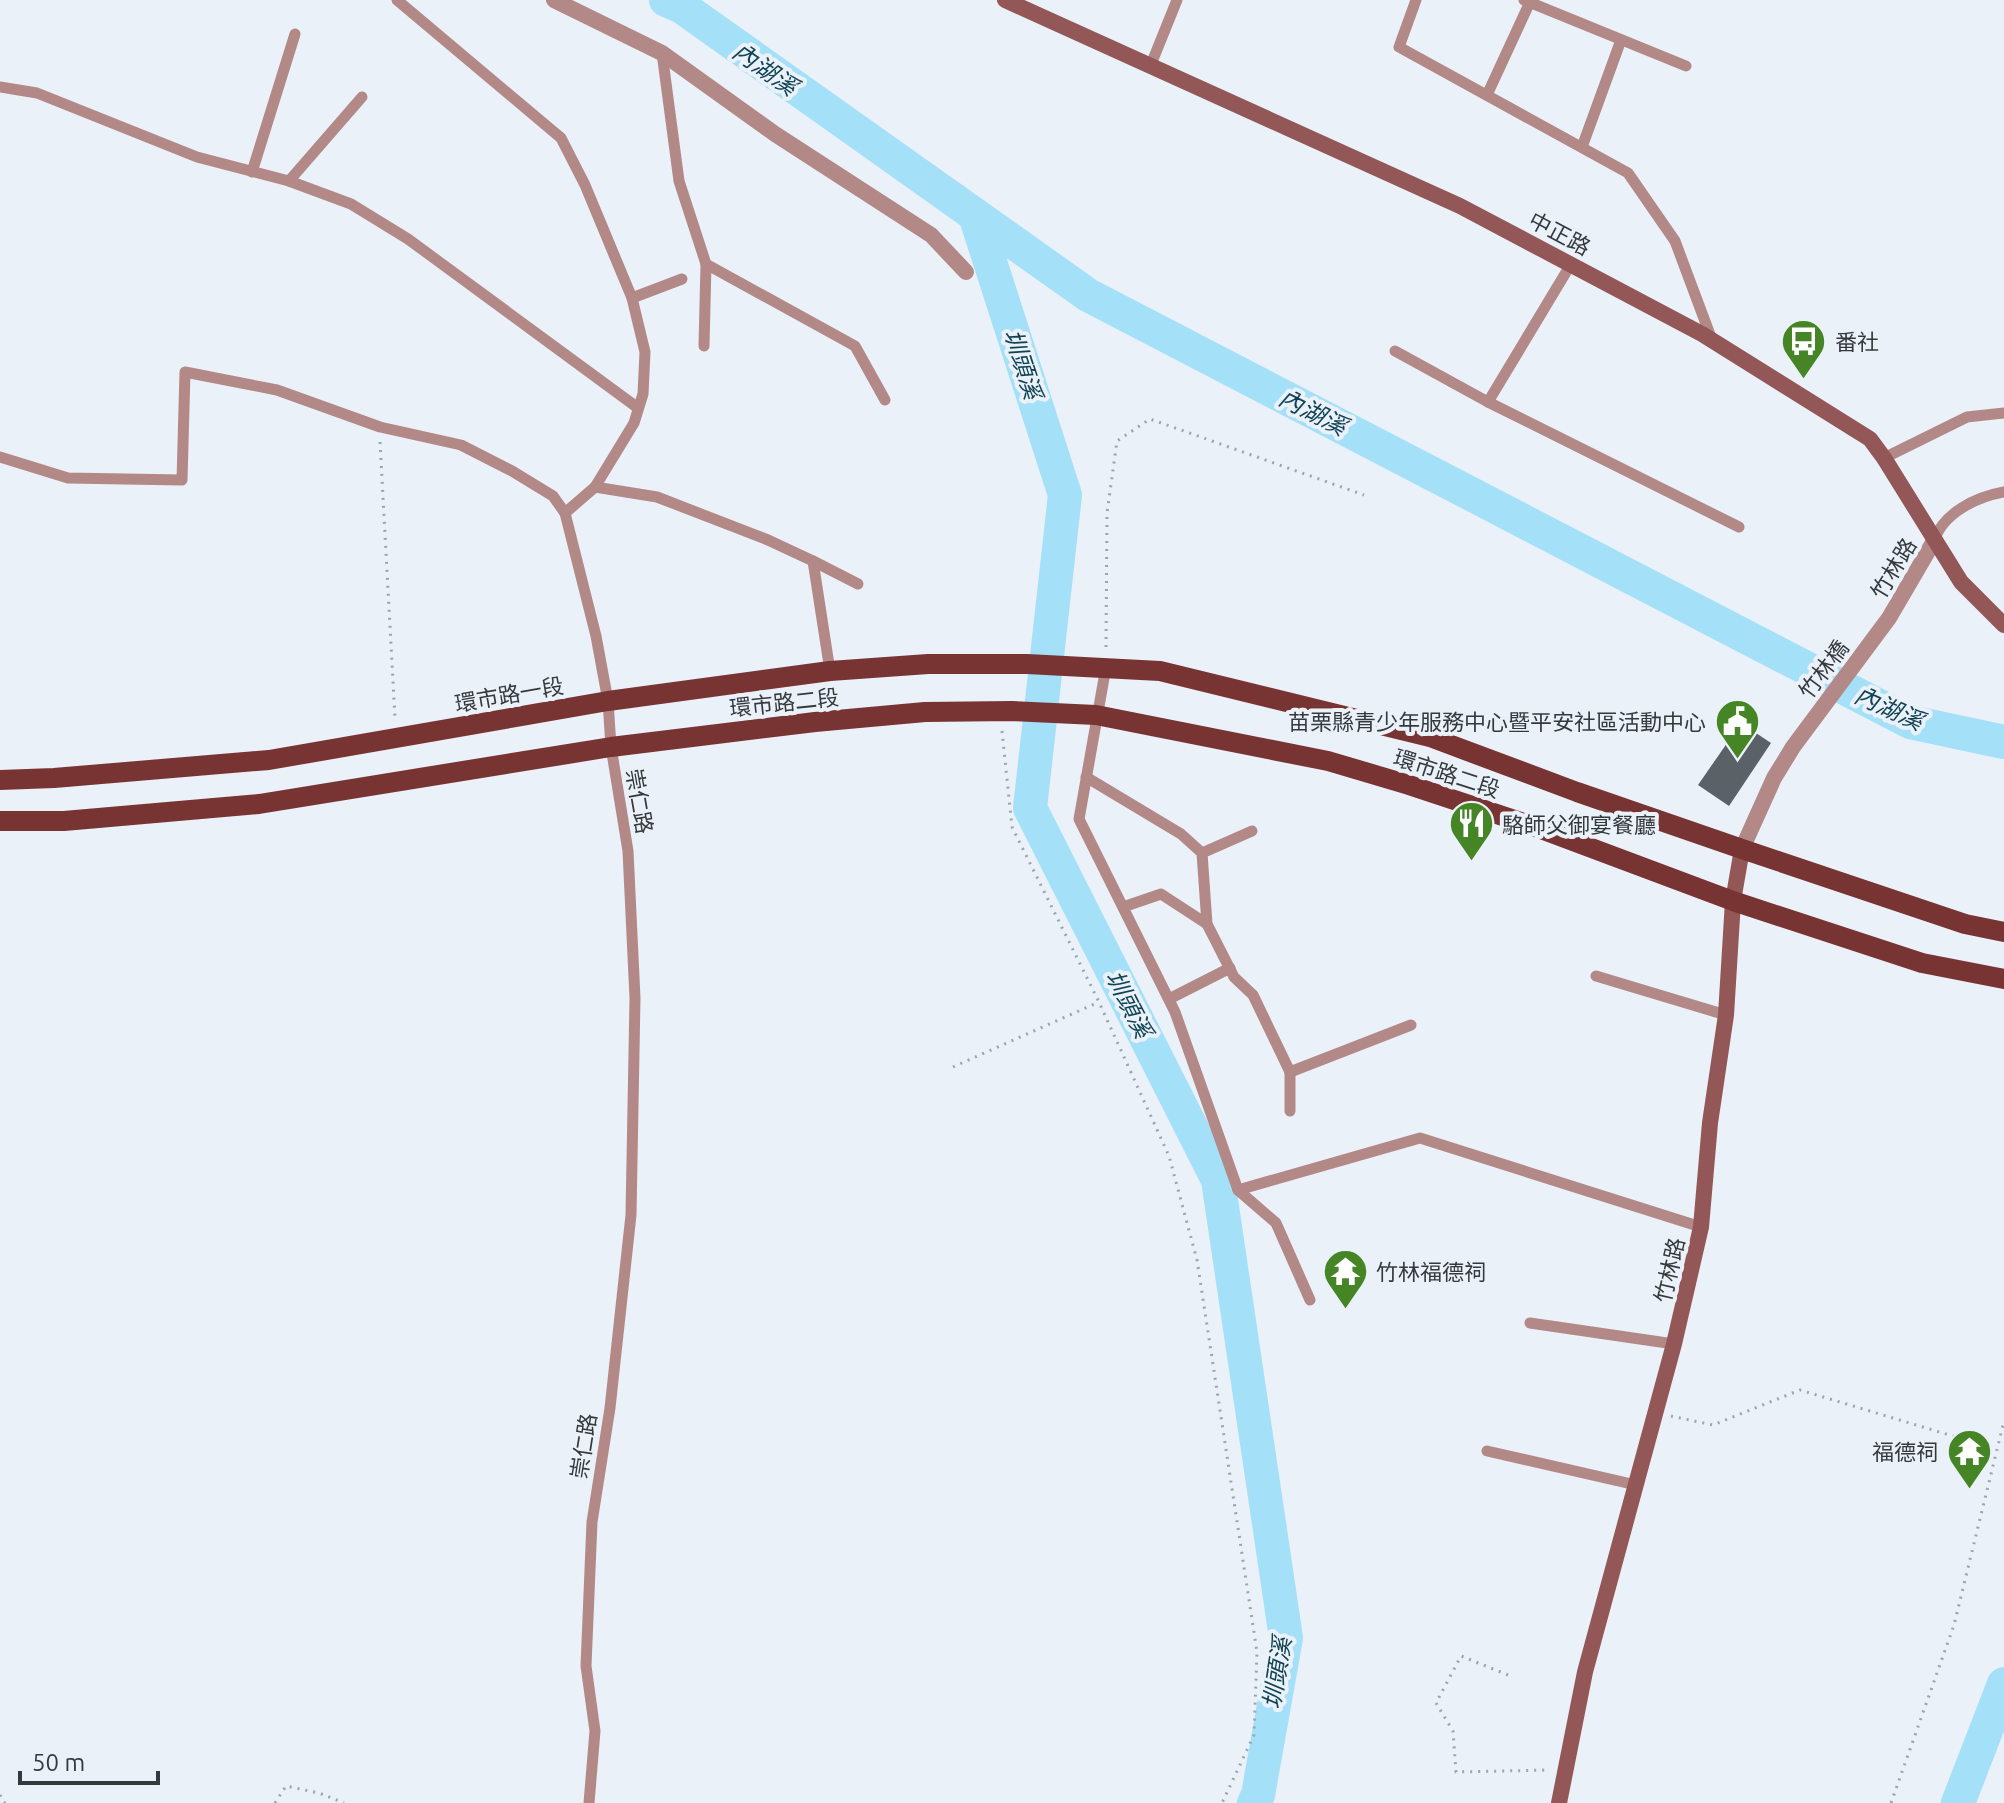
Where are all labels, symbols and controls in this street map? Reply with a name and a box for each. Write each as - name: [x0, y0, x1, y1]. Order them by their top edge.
- water label: 內湖溪: [728, 37, 805, 102]
- street label: 中正路: [1525, 206, 1595, 260]
- bus stop icon: 番社: [1780, 317, 1828, 380]
- water label: 圳頭溪: [999, 326, 1048, 405]
- place label: 番社: [1835, 329, 1879, 354]
- water label: 內湖溪: [1275, 384, 1354, 442]
- street label: 竹林路: [1865, 533, 1921, 603]
- street label: 竹林橋: [1793, 635, 1853, 703]
- street label: 環市路一段: [453, 672, 565, 716]
- water label: 內湖溪: [1851, 681, 1930, 736]
- street label: 環市路二段: [728, 684, 840, 720]
- public building icon: 苗栗縣青少年服務中心暨平安社區活動中心: [1713, 697, 1761, 760]
- place label: 苗栗縣青少年服務中心暨平安社區活動中心: [1288, 709, 1706, 734]
- street label: 環市路二段: [1391, 744, 1503, 802]
- street label: 崇仁路: [622, 766, 658, 836]
- restaurant icon: 駱師父御宴餐廳: [1447, 800, 1495, 863]
- place label: 駱師父御宴餐廳: [1502, 812, 1656, 837]
- water label: 圳頭溪: [1101, 966, 1159, 1045]
- street label: 竹林路: [1649, 1235, 1689, 1305]
- temple icon: 竹林福德祠: [1321, 1247, 1369, 1310]
- place label: 竹林福德祠: [1376, 1259, 1486, 1284]
- street label: 崇仁路: [565, 1411, 601, 1481]
- temple icon: 福德祠: [1945, 1427, 1993, 1490]
- place label: 福德祠: [1872, 1439, 1938, 1464]
- water label: 圳頭溪: [1258, 1632, 1296, 1711]
- scale bar: [20, 1735, 158, 1785]
- text: 50 m: [32, 1749, 85, 1776]

